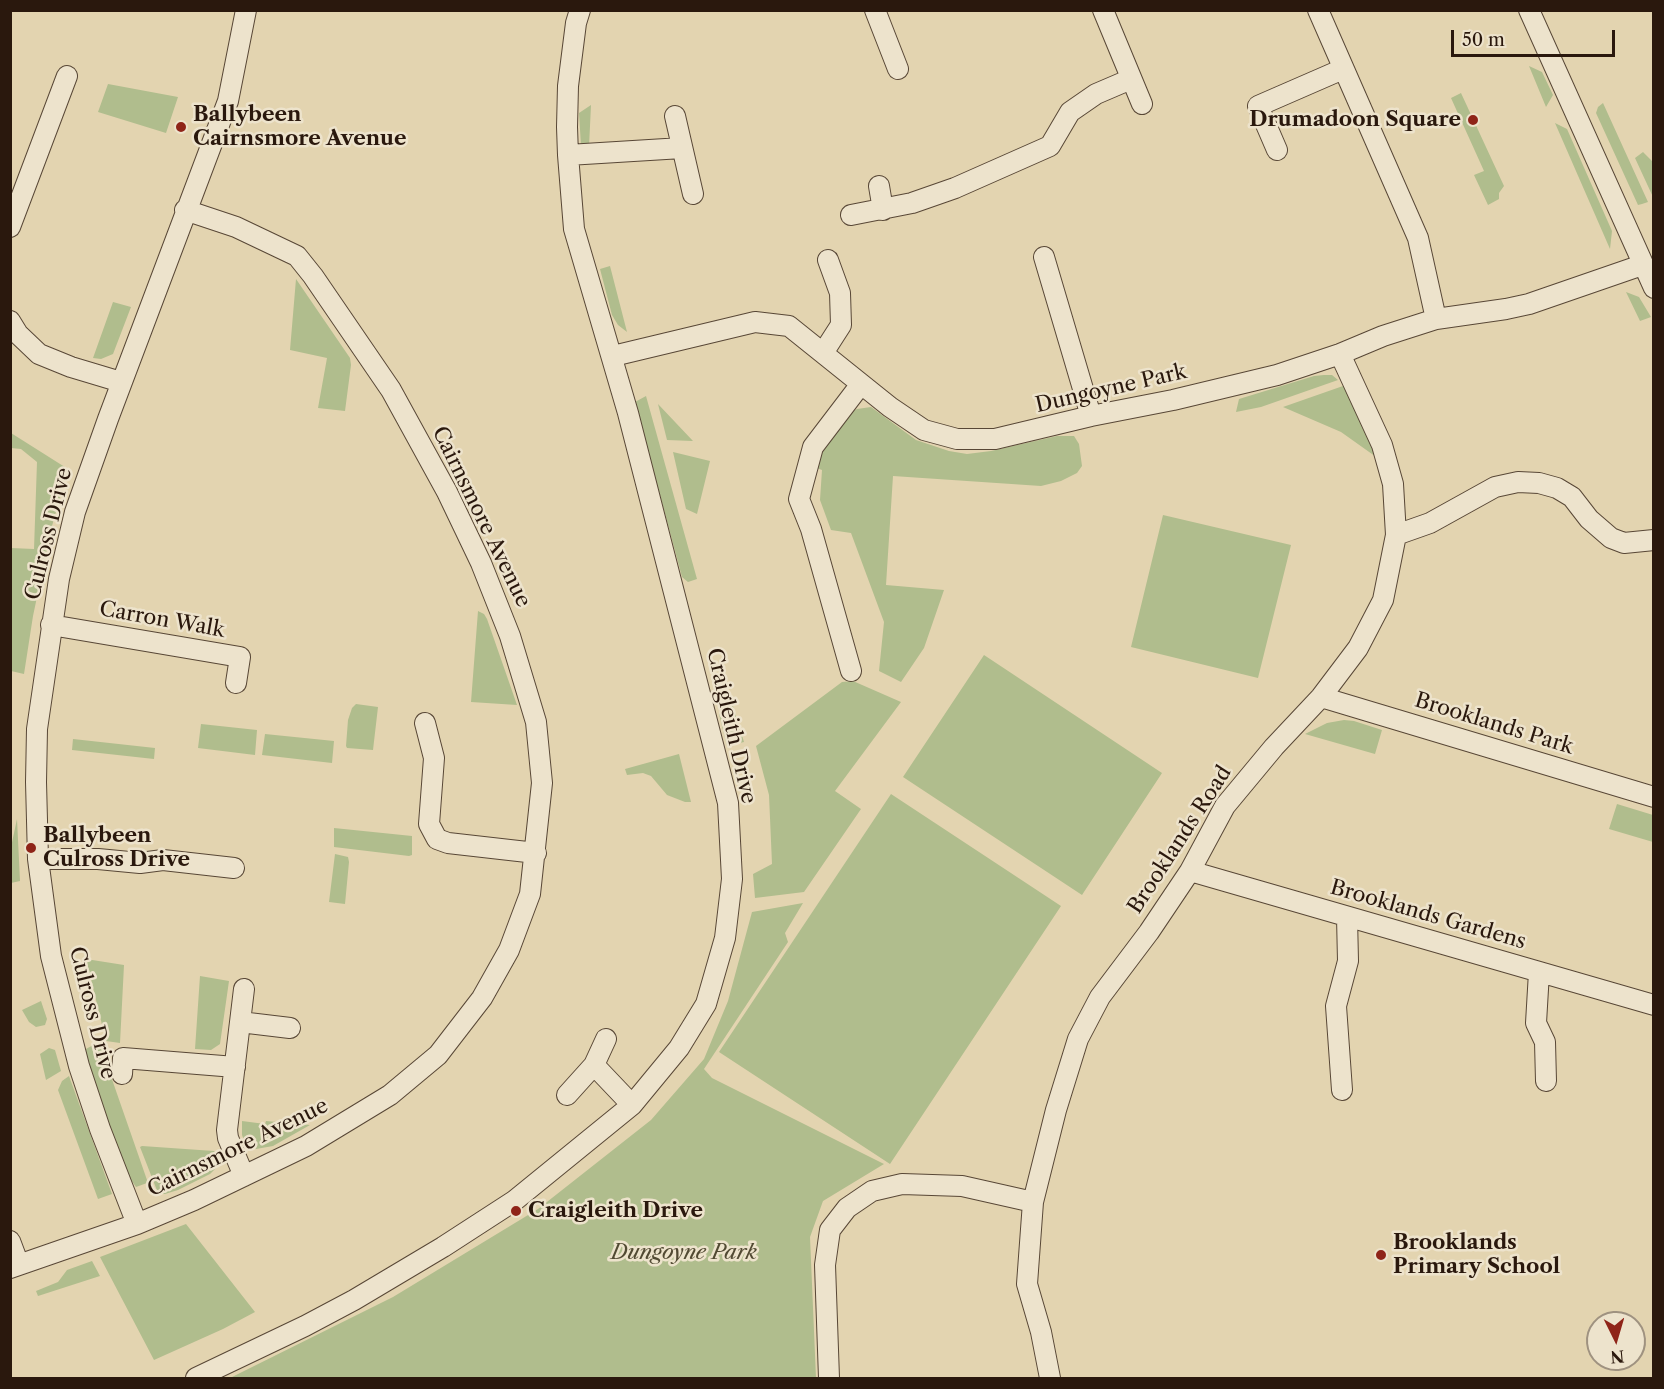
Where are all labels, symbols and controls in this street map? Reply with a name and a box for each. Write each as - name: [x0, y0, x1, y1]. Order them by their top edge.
- scale bar: [1454, 18, 1618, 56]
- text: 50 m: [1462, 29, 1505, 51]
- place label: Ballybeen Cairnsmore Avenue: [193, 102, 407, 152]
- place label: Drumadoon Square: [1249, 107, 1461, 133]
- marker: Drumadoon Square: [1466, 113, 1480, 127]
- marker: Ballybeen Cairnsmore Avenue: [174, 120, 188, 134]
- street label: Dungoyne Park: [1033, 359, 1189, 419]
- street label: Cairnsmore Avenue: [426, 423, 536, 611]
- street label: Culross Drive: [20, 465, 78, 603]
- street label: Carron Walk: [97, 597, 227, 643]
- street label: Craigleith Drive: [701, 646, 761, 806]
- street label: Brooklands Park: [1412, 688, 1576, 760]
- street label: Brooklands Road: [1123, 761, 1237, 919]
- place label: Ballybeen Culross Drive: [43, 823, 190, 873]
- marker: Ballybeen Culross Drive: [24, 841, 38, 855]
- street label: Brooklands Gardens: [1327, 875, 1529, 955]
- street label: Culross Drive: [63, 944, 121, 1082]
- street label: Cairnsmore Avenue: [144, 1093, 332, 1203]
- place label: Craigleith Drive: [528, 1198, 703, 1224]
- marker: Craigleith Drive: [509, 1204, 523, 1218]
- place label: Brooklands Primary School: [1393, 1230, 1560, 1280]
- park label: Dungoyne Park: [611, 1240, 757, 1266]
- marker: Brooklands Primary School: [1374, 1248, 1388, 1262]
- north arrow: [1586, 1311, 1646, 1371]
- text: N: [1610, 1346, 1625, 1368]

